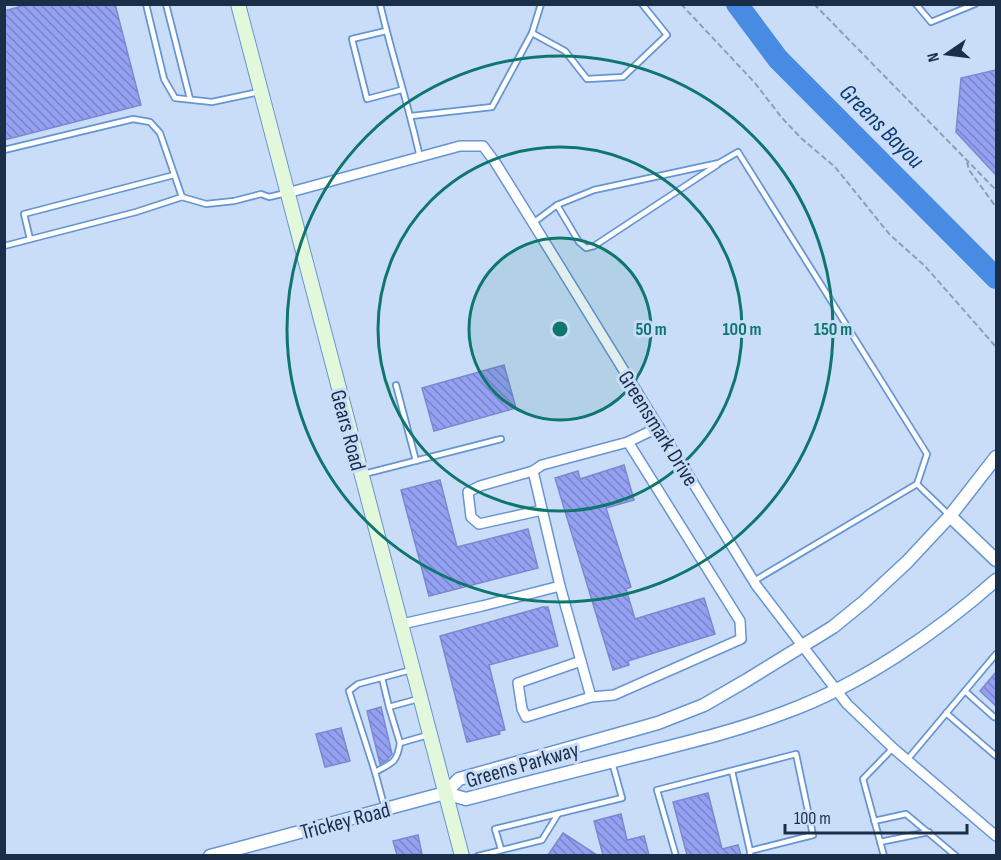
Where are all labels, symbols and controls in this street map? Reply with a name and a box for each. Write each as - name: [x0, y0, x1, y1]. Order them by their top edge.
- north arrow: [917, 24, 977, 84]
- text: N: [924, 51, 944, 64]
- water label: Greens Bayou: [833, 78, 930, 175]
- centre of rings: [550, 319, 570, 339]
- text: 50 m: [635, 319, 667, 340]
- text: 100 m: [723, 319, 762, 340]
- text: 150 m: [814, 319, 852, 340]
- street label: Greensmark Drive: [612, 366, 704, 492]
- street label: Gears Road: [324, 387, 371, 474]
- street label: Greens Parkway: [463, 736, 583, 794]
- street label: Trickey Road: [298, 797, 393, 846]
- scale bar: [785, 797, 966, 835]
- text: 100 m: [794, 808, 831, 829]

